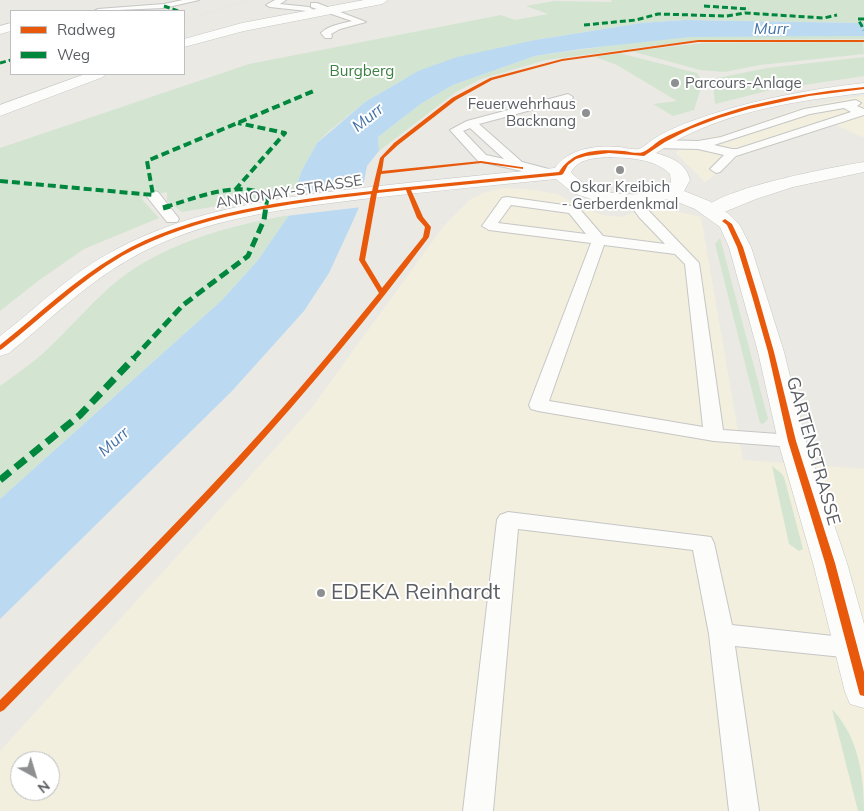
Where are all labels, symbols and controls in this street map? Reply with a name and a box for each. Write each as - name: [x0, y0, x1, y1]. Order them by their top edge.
- legend: [10, 10, 185, 75]
- water label: Murr: [754, 19, 788, 39]
- text: Radweg: [57, 20, 115, 39]
- text: Weg: [57, 45, 90, 64]
- park label: Burgberg: [330, 62, 394, 80]
- place label: Parcours-Anlage: [685, 74, 802, 92]
- marker: Parcours-Anlage: [669, 77, 681, 89]
- place label: Feuerwehrhaus Backnang: [468, 95, 576, 130]
- water label: Murr: [349, 100, 387, 136]
- marker: Feuerwehrhaus Backnang: [580, 107, 592, 119]
- marker: Oskar Kreibich - Gerberdenkmal: [614, 164, 626, 176]
- street label: ANNONAY-STRASSE: [215, 172, 363, 212]
- place label: Oskar Kreibich - Gerberdenkmal: [562, 178, 678, 213]
- street label: GARTENSTRASSE: [781, 374, 845, 528]
- water label: Murr: [95, 423, 133, 461]
- place label: EDEKA Reinhardt: [331, 580, 500, 606]
- marker: EDEKA Reinhardt: [315, 587, 327, 599]
- north arrow: [10, 751, 60, 801]
- text: N: [34, 777, 54, 797]

